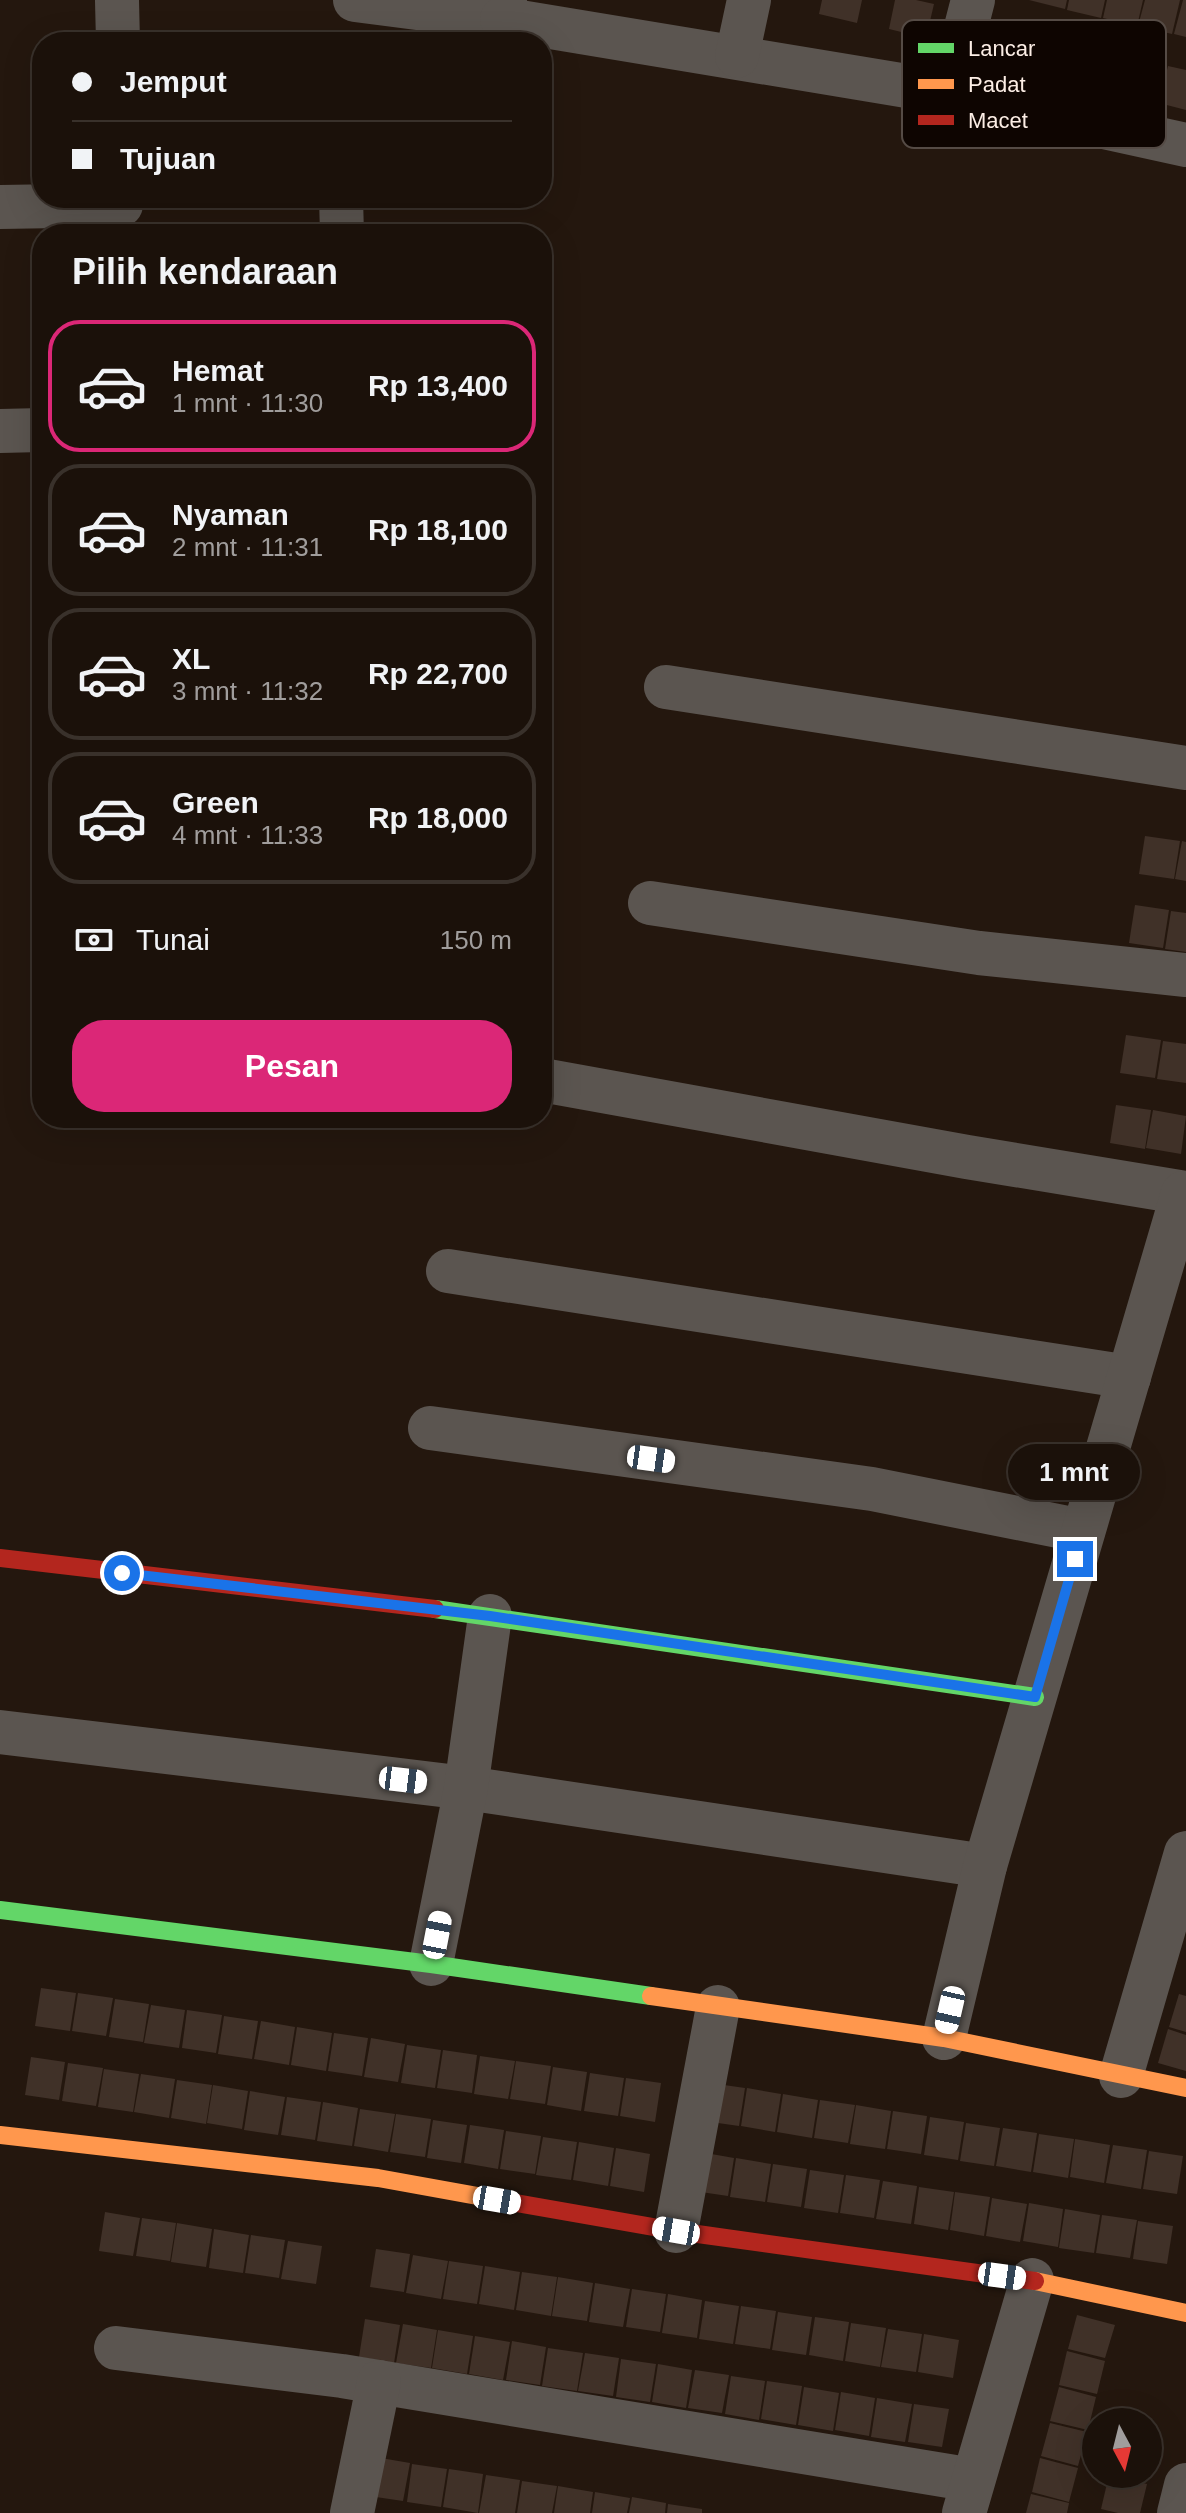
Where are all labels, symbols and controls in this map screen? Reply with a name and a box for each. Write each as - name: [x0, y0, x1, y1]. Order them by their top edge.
- legend: [902, 20, 1166, 148]
- text: Lancar: [968, 36, 1035, 61]
- text: Jemput: [120, 65, 227, 98]
- text: Padat: [968, 72, 1026, 97]
- text: Macet: [968, 108, 1028, 133]
- text: Tujuan: [120, 142, 216, 175]
- text: Pilih kendaraan: [72, 251, 338, 292]
- icon: car: [76, 350, 148, 422]
- text: Hemat: [172, 354, 264, 387]
- text: Rp 13,400: [368, 369, 508, 402]
- text: 1 mnt · 11:30: [172, 388, 323, 418]
- icon: car: [76, 494, 148, 566]
- text: Nyaman: [172, 498, 289, 531]
- text: Rp 18,100: [368, 513, 508, 546]
- text: 2 mnt · 11:31: [172, 532, 323, 562]
- icon: car: [76, 638, 148, 710]
- text: XL: [172, 642, 210, 675]
- text: Rp 22,700: [368, 657, 508, 690]
- text: 3 mnt · 11:32: [172, 676, 323, 706]
- icon: car: [76, 782, 148, 854]
- text: Green: [172, 786, 259, 819]
- text: Rp 18,000: [368, 801, 508, 834]
- text: 4 mnt · 11:33: [172, 820, 323, 850]
- icon: cash: [72, 918, 116, 962]
- text: Tunai: [136, 923, 210, 956]
- text: 150 m: [440, 925, 512, 955]
- button: Pesan: [72, 1020, 512, 1112]
- callout: 1 mnt: [1009, 1443, 1141, 1499]
- car: [626, 1444, 676, 1474]
- text: 1 mnt: [1039, 1457, 1109, 1487]
- route end: [1057, 1541, 1093, 1577]
- route start: [104, 1555, 140, 1591]
- car: [378, 1765, 428, 1795]
- car: [421, 1909, 453, 1961]
- car: [933, 1984, 967, 2036]
- car: [471, 2184, 523, 2216]
- car: [650, 2215, 702, 2247]
- car: [977, 2261, 1027, 2291]
- north arrow: [1082, 2408, 1162, 2488]
- map controls: [1082, 2408, 1162, 2488]

